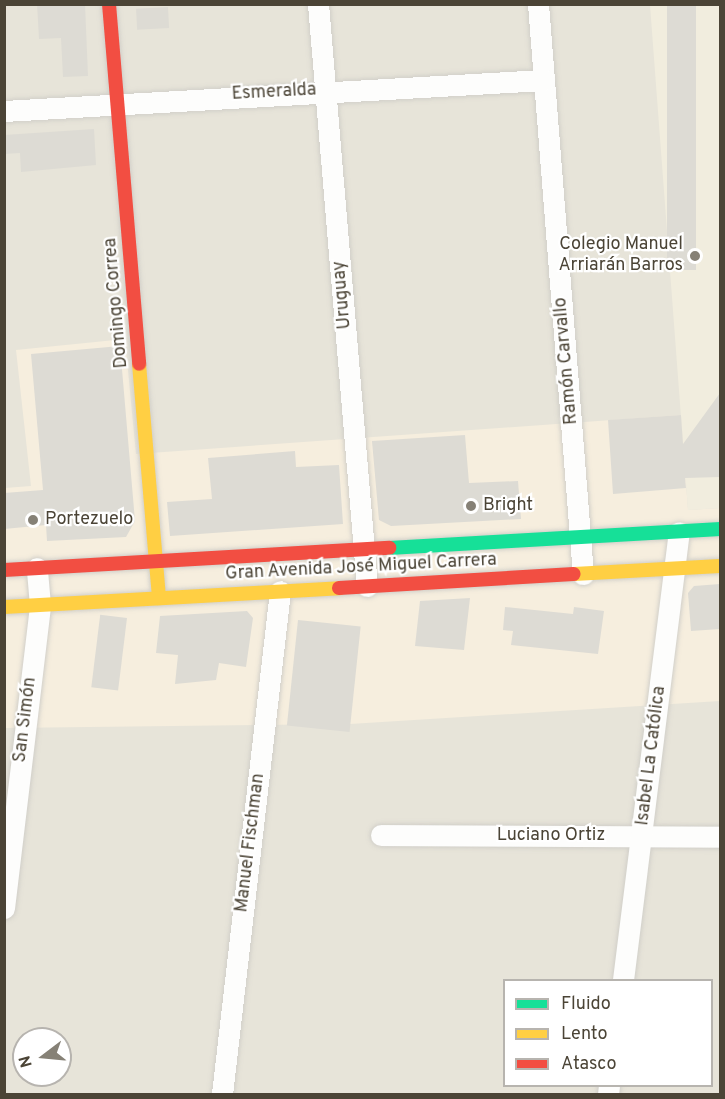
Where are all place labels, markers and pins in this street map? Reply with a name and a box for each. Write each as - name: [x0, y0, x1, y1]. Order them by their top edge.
- place label: Colegio Manuel Arriarán Barros: [558, 235, 683, 278]
- marker: Colegio Manuel Arriarán Barros: [688, 249, 702, 263]
- place label: Bright: [483, 495, 533, 517]
- marker: Bright: [464, 499, 478, 513]
- place label: Portezuelo: [45, 509, 133, 531]
- marker: Portezuelo: [26, 513, 40, 527]

